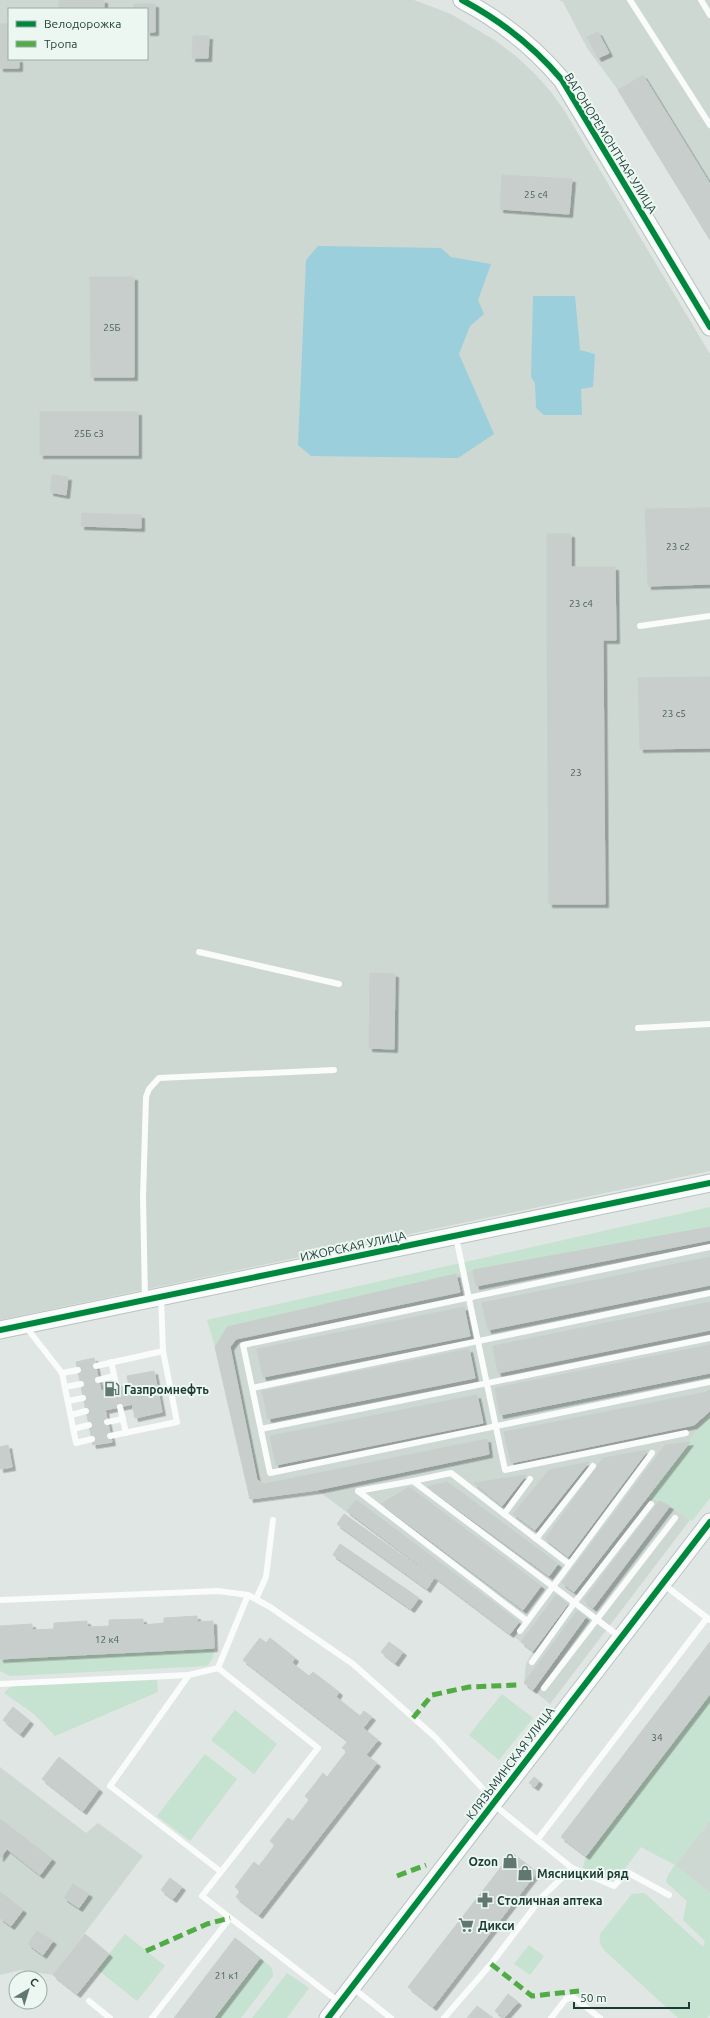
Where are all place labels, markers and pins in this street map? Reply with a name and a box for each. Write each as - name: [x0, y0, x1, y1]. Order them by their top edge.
- fuel station icon: Газпромнефть: [103, 1380, 121, 1398]
- place label: Газпромнефть: [124, 1383, 209, 1396]
- shop icon: Ozon: [501, 1852, 519, 1870]
- place label: Ozon: [469, 1855, 498, 1868]
- shop icon: Мясницкий ряд: [516, 1864, 534, 1882]
- place label: Мясницкий ряд: [537, 1867, 629, 1880]
- pharmacy icon: Столичная аптека: [476, 1891, 494, 1909]
- place label: Столичная аптека: [497, 1894, 602, 1907]
- supermarket icon: Дикси: [457, 1916, 475, 1934]
- place label: Дикси: [478, 1919, 515, 1932]

